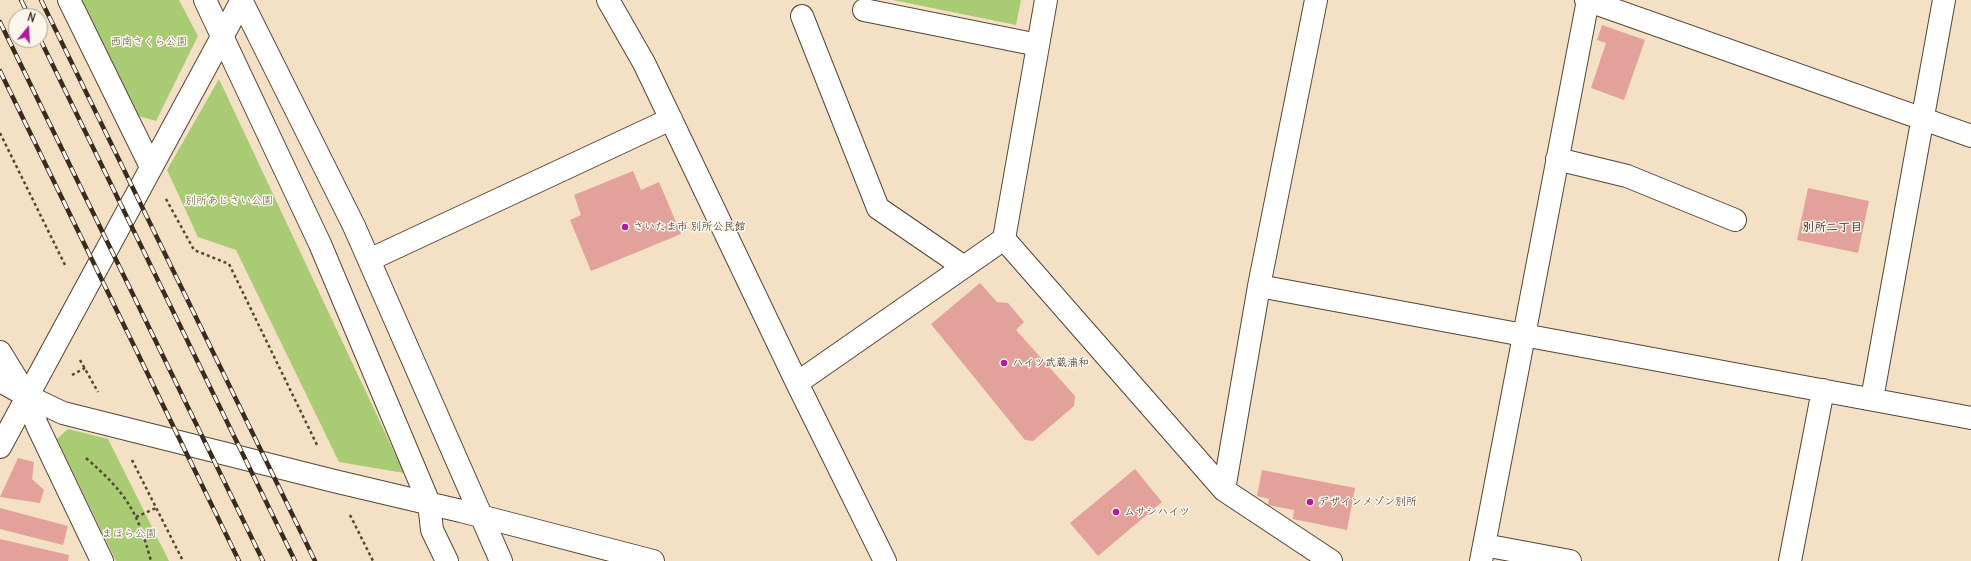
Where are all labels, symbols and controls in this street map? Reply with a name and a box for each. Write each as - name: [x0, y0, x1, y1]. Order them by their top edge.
- north arrow: [8, 8, 48, 48]
- text: N: [26, 10, 37, 25]
- park label: 西南さくら公園: [111, 35, 187, 49]
- park label: 別所あじさい公園: [185, 194, 273, 208]
- place label: さいたま市 別所公民館: [633, 220, 746, 234]
- district label: 別所二丁目: [1802, 221, 1862, 235]
- marker: さいたま市 別所公民館: [620, 222, 630, 232]
- place label: ハイツ武蔵浦和: [1012, 356, 1089, 370]
- marker: ハイツ武蔵浦和: [999, 358, 1009, 368]
- place label: デザインメゾン別所: [1318, 495, 1417, 509]
- marker: デザインメゾン別所: [1305, 497, 1315, 507]
- place label: ムサシハイツ: [1124, 505, 1190, 519]
- marker: ムサシハイツ: [1111, 507, 1121, 517]
- park label: まほら公園: [102, 527, 156, 541]

